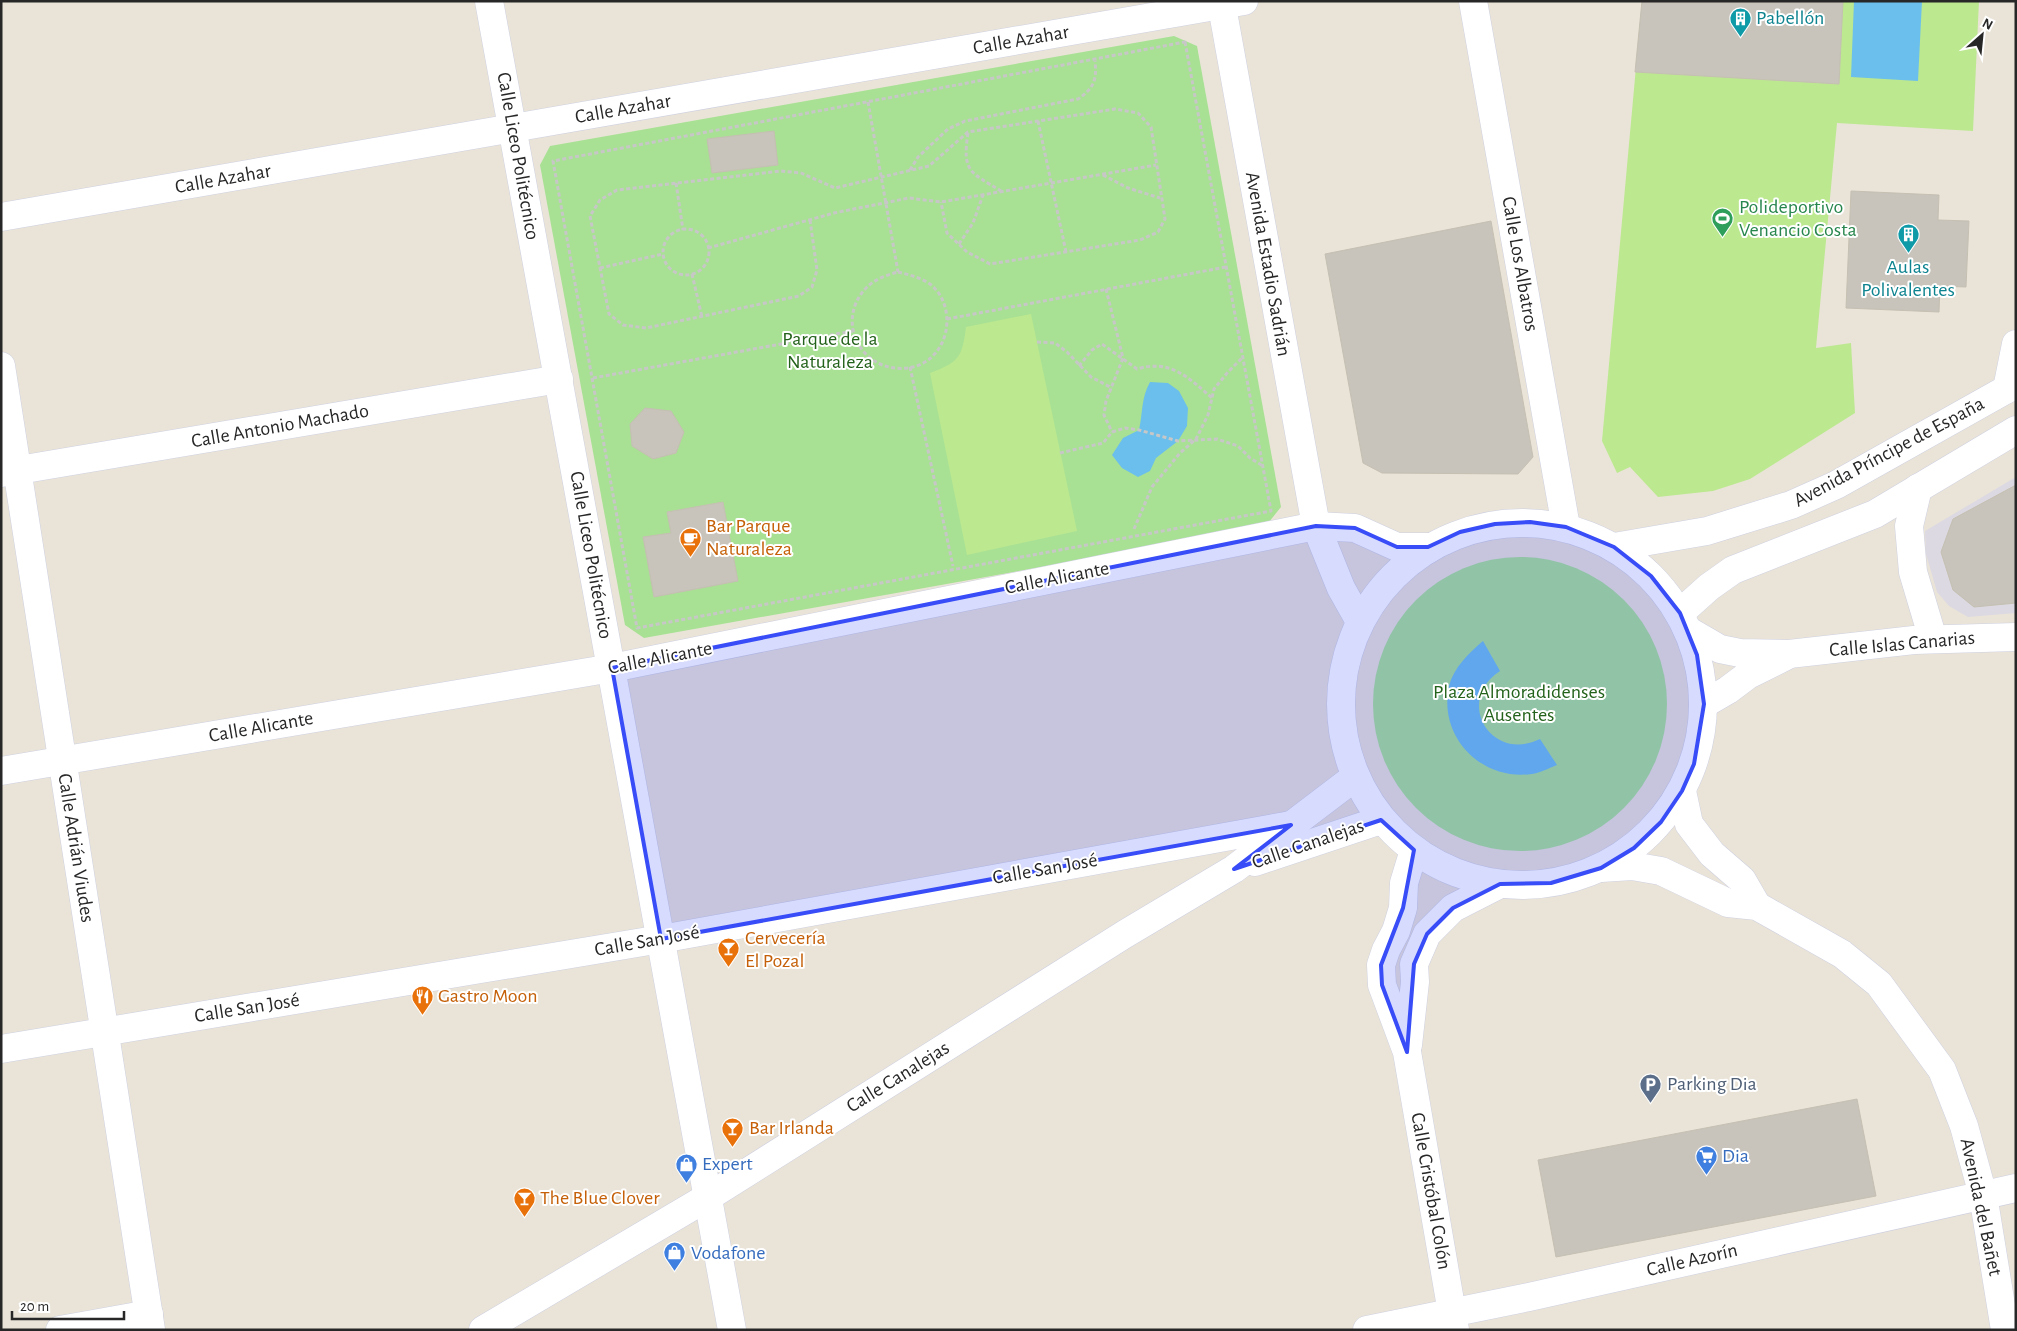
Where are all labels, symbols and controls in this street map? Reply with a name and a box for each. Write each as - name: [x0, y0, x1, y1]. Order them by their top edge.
- building icon: Pabellón: [1728, 6, 1752, 37]
- place label: Pabellón: [1756, 8, 1824, 28]
- north arrow: [1957, 10, 2007, 60]
- text: N: [1980, 16, 1995, 33]
- street label: Calle Azahar: [972, 22, 1071, 58]
- street label: Calle Liceo Politécnico: [493, 71, 543, 241]
- street label: Calle Azahar: [574, 91, 673, 127]
- street label: Calle Azahar: [174, 161, 273, 197]
- street label: Avenida Estadio Sadrián: [1242, 170, 1294, 358]
- street label: Calle Los Albatros: [1498, 195, 1542, 333]
- place label: Polideportivo Venancio Costa: [1739, 197, 1857, 240]
- sports icon: Polideportivo Venancio Costa: [1711, 206, 1735, 237]
- building icon: Aulas Polivalentes: [1896, 223, 1920, 254]
- place label: Aulas Polivalentes: [1861, 257, 1955, 300]
- park label: Parque de la Naturaleza: [782, 329, 878, 372]
- street label: Avenida Príncipe de España: [1791, 393, 1987, 511]
- street label: Calle Antonio Machado: [190, 401, 370, 451]
- street label: Calle Liceo Politécnico: [566, 470, 616, 640]
- place label: Bar Parque Naturaleza: [706, 516, 792, 559]
- cafe icon: Bar Parque Naturaleza: [678, 526, 702, 557]
- street label: Calle Alicante: [1003, 558, 1111, 598]
- street label: Calle Islas Canarias: [1828, 628, 1976, 660]
- street label: Calle Alicante: [606, 638, 714, 678]
- park label: Plaza Almoradidenses Ausentes: [1433, 682, 1605, 725]
- street label: Calle Alicante: [207, 708, 315, 746]
- street label: Calle Adrián Viudes: [54, 772, 98, 924]
- street label: Calle Canalejas: [1249, 815, 1367, 873]
- street label: Calle San José: [991, 850, 1099, 888]
- street label: Calle San José: [593, 922, 701, 960]
- place label: Cervecería El Pozal: [745, 928, 826, 971]
- bar icon: Cervecería El Pozal: [717, 937, 741, 968]
- restaurant icon: Gastro Moon: [410, 984, 434, 1015]
- place label: Gastro Moon: [438, 986, 538, 1006]
- street label: Calle San José: [193, 990, 301, 1026]
- street label: Calle Canalejas: [843, 1037, 953, 1117]
- parking icon: Parking Dia: [1639, 1072, 1663, 1103]
- place label: Parking Dia: [1667, 1074, 1757, 1094]
- street label: Calle Cristóbal Colón: [1407, 1111, 1455, 1271]
- bar icon: Bar Irlanda: [721, 1116, 745, 1147]
- place label: Bar Irlanda: [749, 1118, 834, 1138]
- street label: Avenida del Bañet: [1957, 1136, 2005, 1278]
- supermarket icon: Dia: [1694, 1144, 1718, 1175]
- place label: Dia: [1722, 1146, 1749, 1166]
- shop icon: Expert: [674, 1152, 698, 1183]
- place label: Expert: [702, 1154, 753, 1174]
- bar icon: The Blue Clover: [512, 1186, 536, 1217]
- place label: The Blue Clover: [540, 1188, 660, 1208]
- street label: Calle Azorín: [1645, 1240, 1739, 1280]
- shop icon: Vodafone: [663, 1241, 687, 1272]
- place label: Vodafone: [691, 1243, 765, 1263]
- scale bar: [12, 1288, 125, 1320]
- text: 20 m: [20, 1299, 49, 1314]

